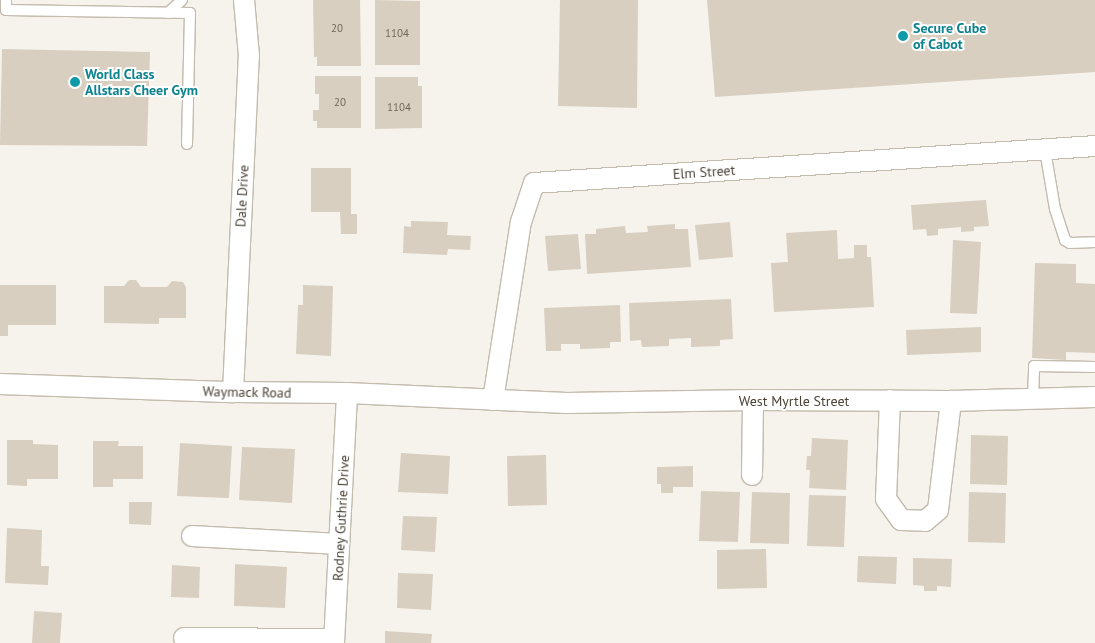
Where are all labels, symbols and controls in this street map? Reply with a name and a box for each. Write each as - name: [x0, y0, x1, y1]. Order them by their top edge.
- place label: Secure Cube of Cabot: [913, 20, 986, 52]
- house number: 20: [331, 21, 343, 35]
- house number: 1104: [385, 26, 409, 40]
- marker: Secure Cube of Cabot: [897, 30, 909, 42]
- place label: World Class Allstars Cheer Gym: [85, 66, 198, 98]
- marker: World Class Allstars Cheer Gym: [69, 76, 81, 88]
- house number: 20: [334, 95, 346, 109]
- house number: 1104: [387, 100, 411, 114]
- street label: Elm Street: [672, 161, 736, 183]
- street label: Dale Drive: [232, 164, 252, 228]
- street label: Waymack Road: [202, 383, 292, 401]
- street label: West Myrtle Street: [739, 393, 849, 409]
- street label: Rodney Guthrie Drive: [329, 454, 353, 582]

